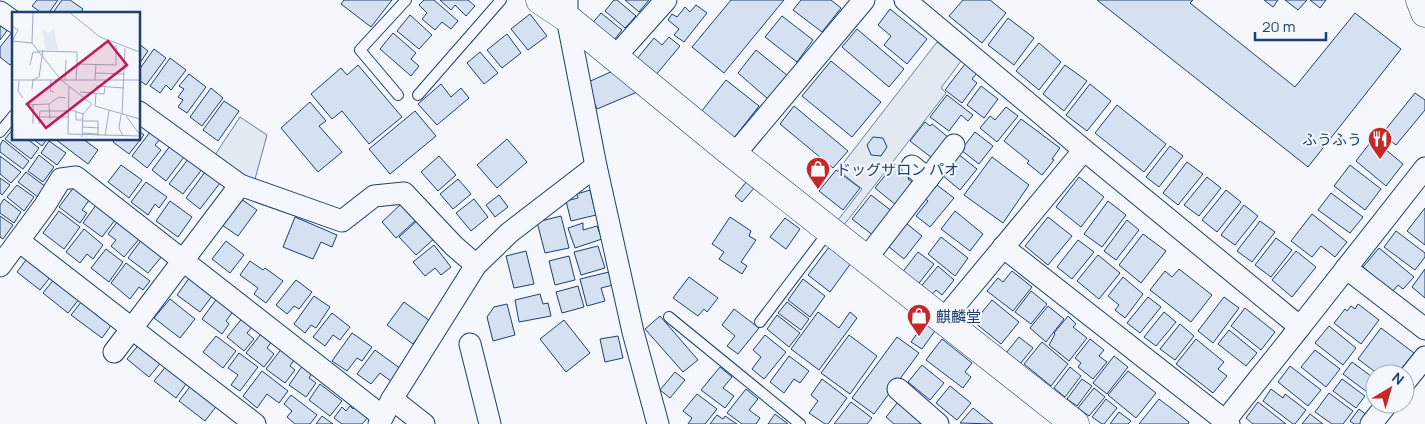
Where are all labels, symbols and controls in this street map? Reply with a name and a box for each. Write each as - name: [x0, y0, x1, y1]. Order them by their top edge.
- scale bar: [1255, 10, 1326, 42]
- inset map: [12, 12, 140, 140]
- text: 20 m: [1262, 16, 1295, 37]
- restaurant icon: ふうふう: [1367, 126, 1393, 160]
- place label: ふうふう: [1302, 129, 1362, 150]
- shop icon: ドッグサロン パオ: [805, 156, 831, 190]
- place label: ドッグサロン パオ: [836, 159, 959, 180]
- shop icon: 麒麟堂: [906, 303, 932, 337]
- place label: 麒麟堂: [936, 306, 981, 327]
- north arrow: [1365, 364, 1415, 414]
- text: N: [1388, 368, 1408, 389]

